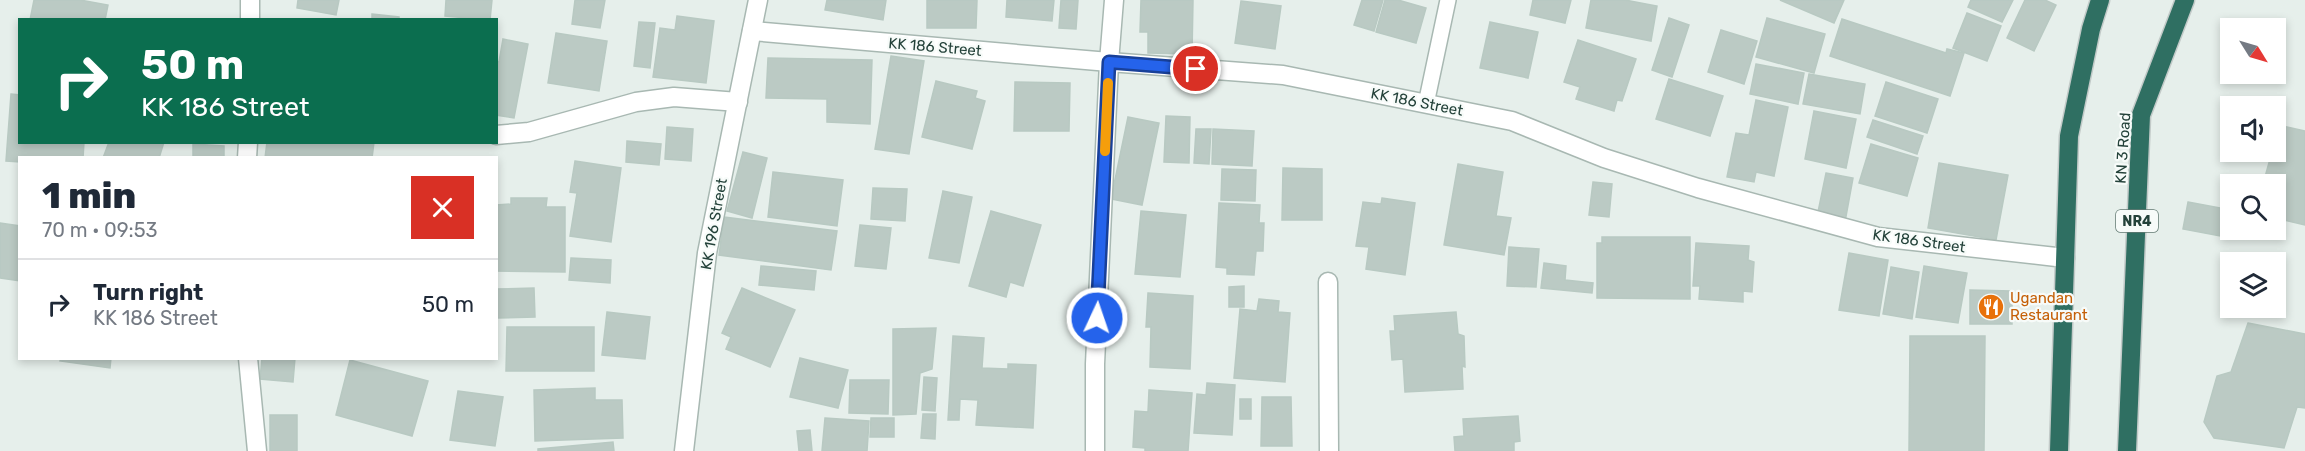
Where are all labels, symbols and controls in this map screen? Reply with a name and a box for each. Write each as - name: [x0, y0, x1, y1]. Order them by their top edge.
- north arrow: [2220, 18, 2286, 84]
- map controls: [2220, 18, 2286, 318]
- street label: KK 186 Street: [888, 34, 983, 60]
- text: 50 m: [141, 40, 244, 90]
- icon: right: [42, 42, 120, 120]
- pin: [1170, 43, 1221, 94]
- icon: arrive: [1179, 52, 1212, 85]
- street label: KK 186 Street: [1369, 84, 1465, 120]
- text: KK 186 Street: [141, 91, 310, 123]
- button: sound: [2220, 96, 2286, 162]
- street label: KN 3 Road: [2112, 112, 2134, 184]
- text: 1 min: [42, 174, 136, 217]
- button: search: [2220, 174, 2286, 240]
- button: close: [411, 176, 474, 239]
- street label: KK 196 Street: [697, 177, 731, 271]
- road number: NR4: [2116, 210, 2158, 232]
- text: 70 m · 09:53: [42, 218, 158, 242]
- street label: KK 186 Street: [1871, 226, 1967, 256]
- button: layers: [2220, 252, 2286, 318]
- text: Turn right: [93, 279, 203, 306]
- position arrow: [1065, 286, 1129, 350]
- icon: right: [42, 288, 75, 321]
- place label: Ugandan Restaurant: [2010, 289, 2088, 324]
- text: 50 m: [422, 291, 474, 318]
- restaurant icon: Ugandan Restaurant: [1976, 292, 2006, 322]
- text: KK 186 Street: [93, 306, 218, 330]

